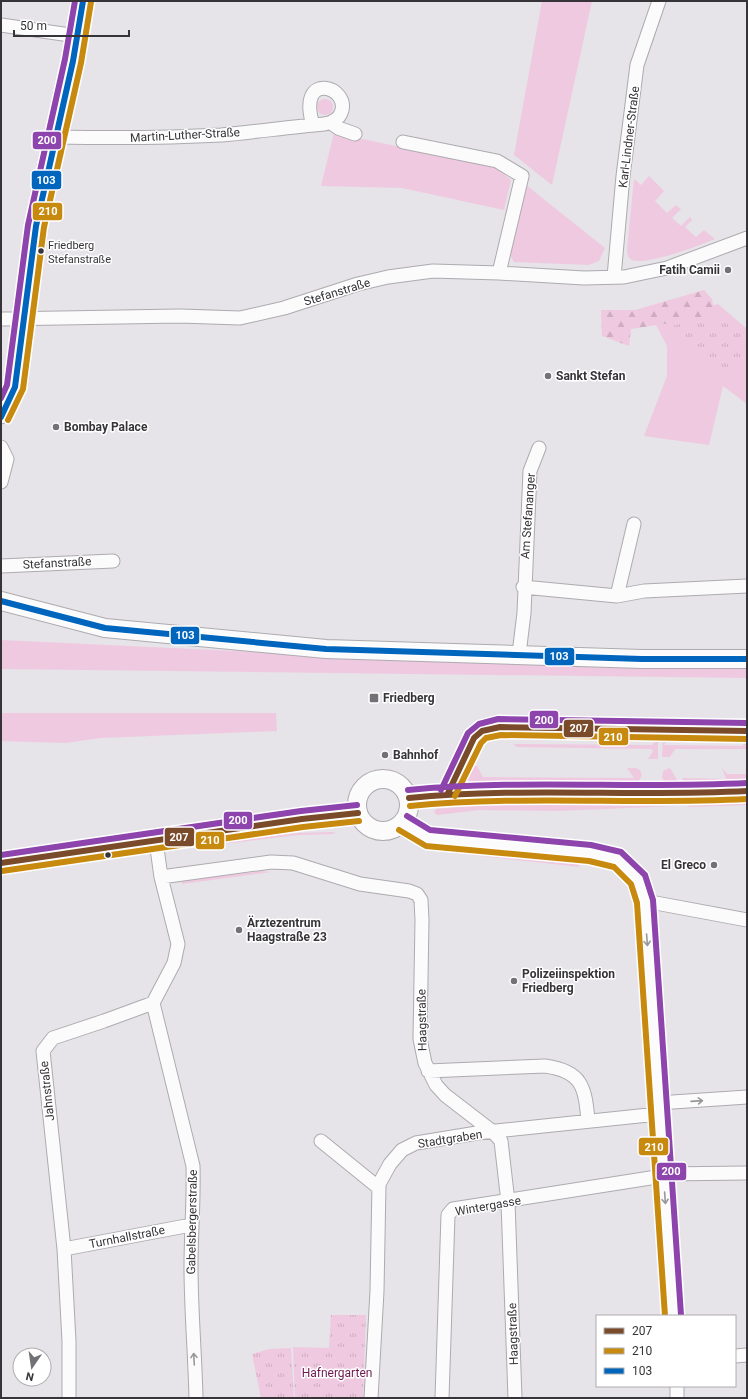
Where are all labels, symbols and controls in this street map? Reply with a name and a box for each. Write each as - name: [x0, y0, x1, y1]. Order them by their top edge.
- scale bar: [14, 12, 129, 38]
- text: 50 m: [20, 19, 47, 33]
- street label: Karl-Lindner-Straße: [616, 85, 642, 189]
- street label: Martin-Luther-Straße: [130, 125, 240, 145]
- line badge: 200: [32, 131, 62, 150]
- text: 200: [38, 134, 56, 147]
- line badge: 103: [31, 170, 62, 190]
- text: 103: [37, 174, 55, 187]
- line badge: 210: [32, 202, 63, 221]
- text: 210: [39, 205, 57, 218]
- place label: Friedberg Stefanstraße: [48, 239, 111, 266]
- marker: Friedberg Stefanstraße: [36, 246, 46, 256]
- place label: Fatih Camii: [659, 263, 720, 277]
- marker: Fatih Camii: [723, 265, 733, 275]
- street label: Stefanstraße: [302, 275, 372, 309]
- place label: Sankt Stefan: [556, 369, 626, 383]
- marker: Sankt Stefan: [543, 371, 553, 381]
- place label: Bombay Palace: [64, 420, 148, 434]
- marker: Bombay Palace: [51, 422, 61, 432]
- street label: Am Stefananger: [518, 472, 538, 560]
- street label: Stefanstraße: [22, 554, 92, 572]
- line badge: 103: [170, 626, 200, 645]
- text: 103: [176, 629, 194, 642]
- line badge: 103: [544, 647, 575, 666]
- text: 103: [550, 650, 568, 663]
- place label: Friedberg: [383, 691, 435, 705]
- marker: Friedberg: [368, 692, 380, 704]
- line badge: 200: [529, 710, 559, 729]
- text: 200: [535, 714, 553, 727]
- line badge: 207: [563, 719, 594, 738]
- text: 207: [570, 722, 588, 735]
- line badge: 210: [598, 727, 629, 746]
- text: 210: [604, 731, 622, 744]
- place label: Bahnhof: [393, 748, 439, 762]
- marker: Bahnhof: [380, 750, 390, 760]
- line badge: 200: [223, 811, 253, 830]
- text: 200: [229, 814, 247, 827]
- line badge: 207: [164, 827, 195, 847]
- text: 207: [170, 831, 188, 844]
- line badge: 210: [195, 831, 225, 850]
- text: 210: [201, 834, 219, 847]
- unlabelled marker: [103, 850, 113, 860]
- place label: El Greco: [661, 858, 706, 872]
- marker: El Greco: [709, 860, 719, 870]
- place label: Ärztezentrum Haagstraße 23: [247, 915, 327, 944]
- marker: Ärztezentrum Haagstraße 23: [234, 925, 244, 935]
- one-way arrow: [644, 933, 651, 946]
- place label: Polizeiinspektion Friedberg: [522, 967, 615, 995]
- marker: Polizeiinspektion Friedberg: [509, 976, 519, 986]
- street label: Haagstraße: [414, 989, 430, 1051]
- street label: Jahnstraße: [37, 1060, 57, 1122]
- one-way arrow: [690, 1097, 703, 1104]
- street label: Stadtgraben: [417, 1127, 483, 1151]
- line badge: 210: [638, 1137, 669, 1156]
- text: 210: [645, 1141, 663, 1154]
- line badge: 200: [656, 1162, 687, 1181]
- text: 200: [662, 1165, 680, 1178]
- street label: Gabelsbergerstraße: [184, 1169, 200, 1275]
- one-way arrow: [661, 1191, 668, 1204]
- street label: Wintergasse: [454, 1193, 522, 1219]
- street label: Turnhallstraße: [88, 1223, 166, 1251]
- street label: Haagstraße: [505, 1303, 521, 1365]
- legend: [596, 1315, 736, 1387]
- text: 207: [632, 1324, 652, 1338]
- text: 210: [632, 1344, 652, 1358]
- north arrow: [12, 1347, 52, 1387]
- one-way arrow: [191, 1353, 198, 1366]
- text: 103: [632, 1364, 652, 1378]
- park label: Hafnergarten: [302, 1366, 372, 1380]
- text: N: [24, 1369, 35, 1383]

